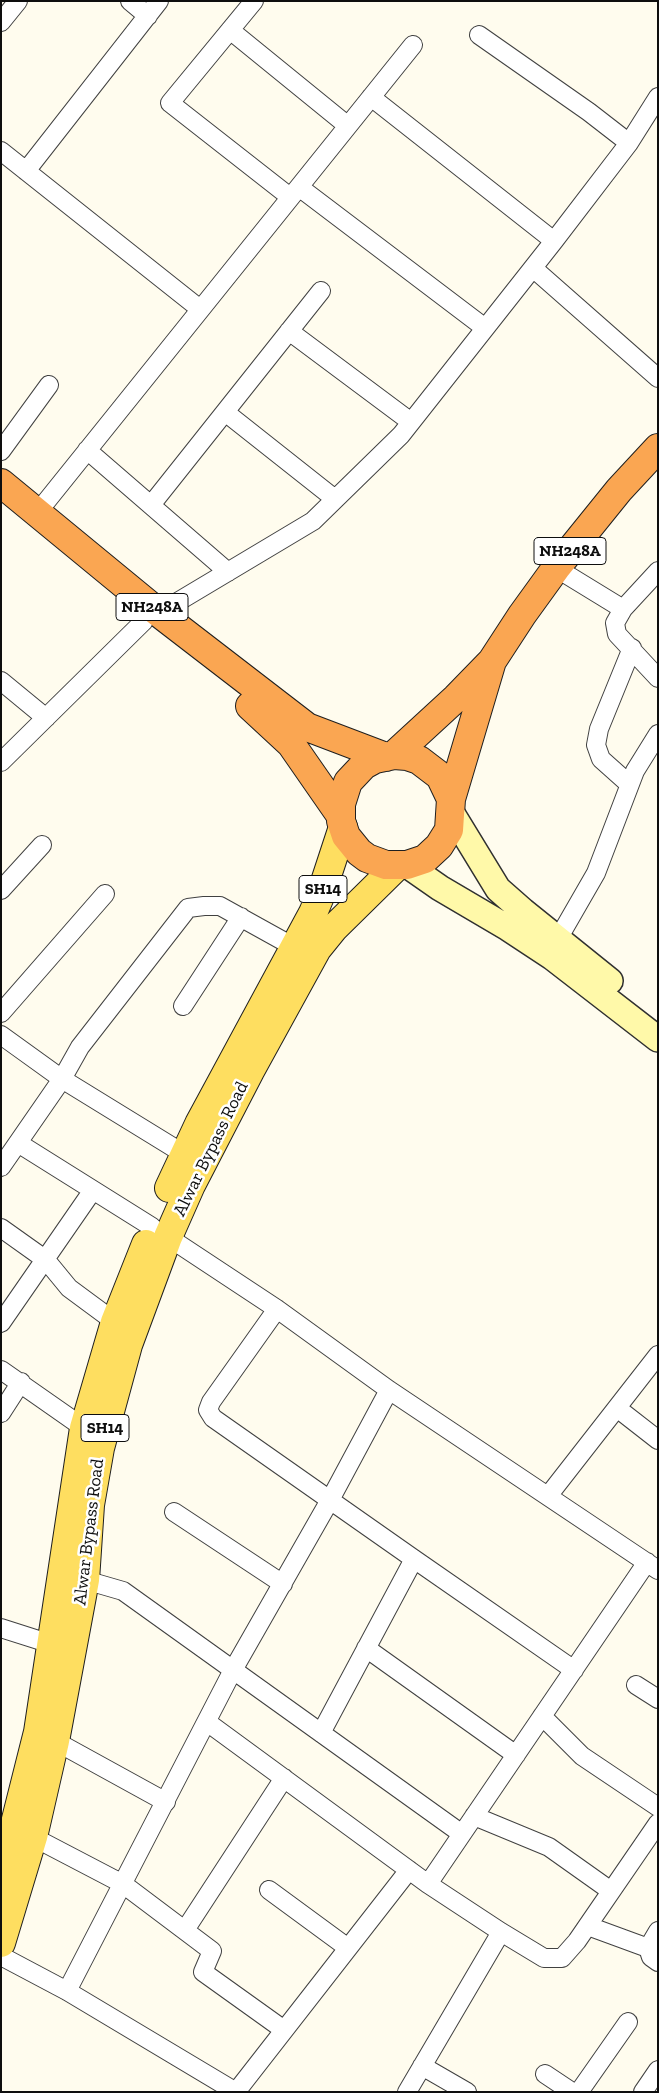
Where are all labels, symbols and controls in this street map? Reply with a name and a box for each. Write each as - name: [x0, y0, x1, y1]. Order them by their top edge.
- road number: NH248A: [534, 538, 606, 564]
- road number: NH248A: [116, 594, 188, 620]
- road number: SH14: [299, 876, 347, 902]
- street label: Alwar Bypass Road: [169, 1078, 253, 1220]
- road number: SH14: [81, 1415, 129, 1442]
- street label: Alwar Bypass Road: [69, 1458, 109, 1606]

